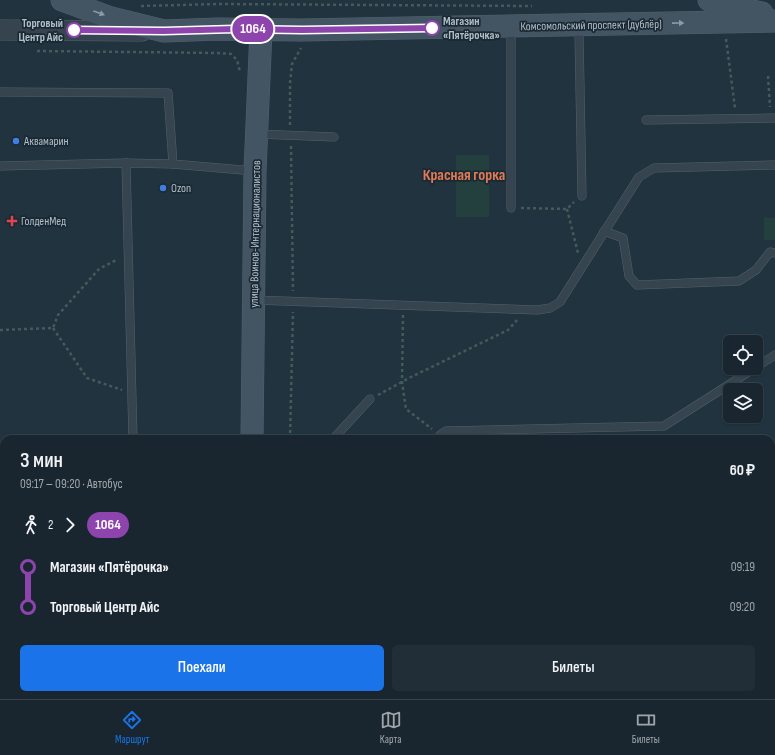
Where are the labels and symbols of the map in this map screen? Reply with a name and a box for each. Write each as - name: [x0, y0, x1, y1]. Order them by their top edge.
- one-way arrow: [93, 11, 105, 17]
- place label: Магазин «Пятёрочка»: [443, 14, 500, 43]
- place label: Торговый Центр Айс: [18, 16, 63, 45]
- line badge: 1064: [225, 16, 281, 42]
- street label: Комсомольский проспект (дублёр): [520, 17, 662, 34]
- marker: Магазин «Пятёрочка»: [424, 20, 440, 36]
- one-way arrow: [672, 20, 685, 26]
- marker: Торговый Центр Айс: [66, 22, 82, 38]
- place label: Аквамарин: [23, 134, 69, 149]
- marker: Аквамарин: [11, 136, 21, 146]
- street label: улица Воинов-Интернационалистов: [247, 160, 264, 308]
- district label: Красная горка: [423, 166, 505, 185]
- place label: Ozon: [171, 181, 191, 196]
- marker: Ozon: [158, 183, 168, 193]
- place label: ГолденМед: [21, 214, 66, 229]
- marker: ГолденМед: [6, 215, 18, 227]

